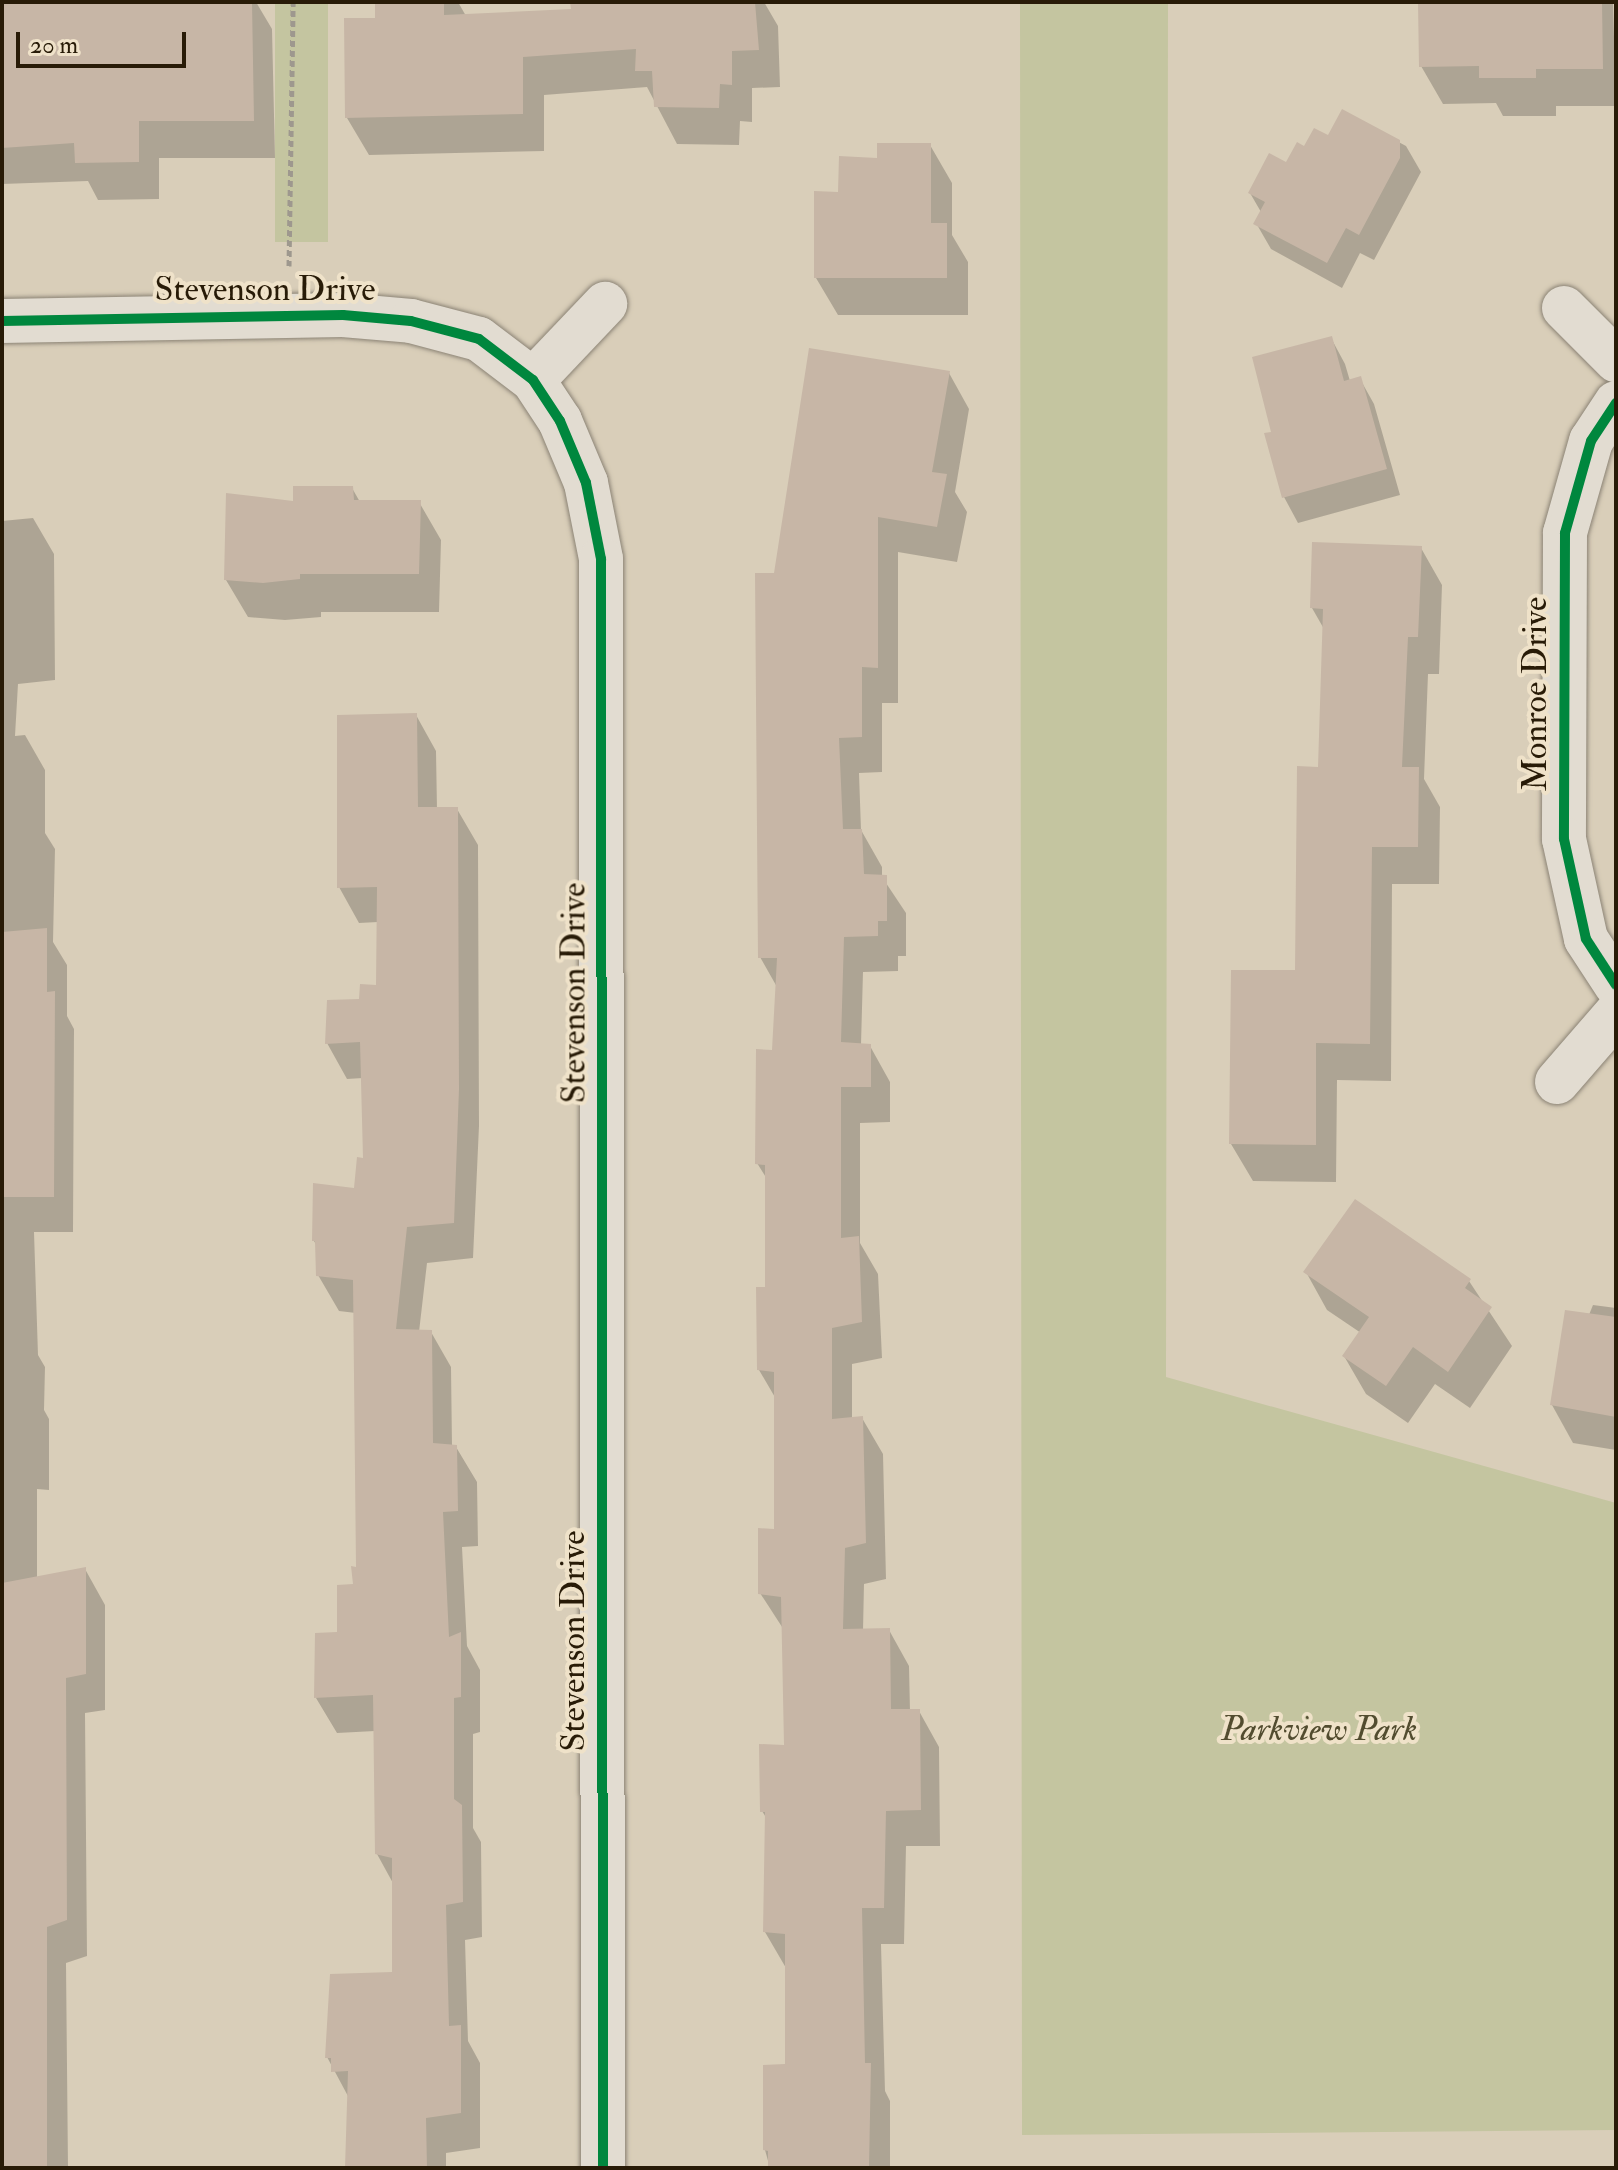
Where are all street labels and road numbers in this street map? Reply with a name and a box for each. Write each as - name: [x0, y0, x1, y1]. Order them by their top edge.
- street label: Stevenson Drive: [155, 270, 375, 310]
- street label: Monroe Drive: [1516, 597, 1556, 791]
- street label: Stevenson Drive: [554, 883, 594, 1103]
- street label: Stevenson Drive: [554, 1531, 594, 1751]

